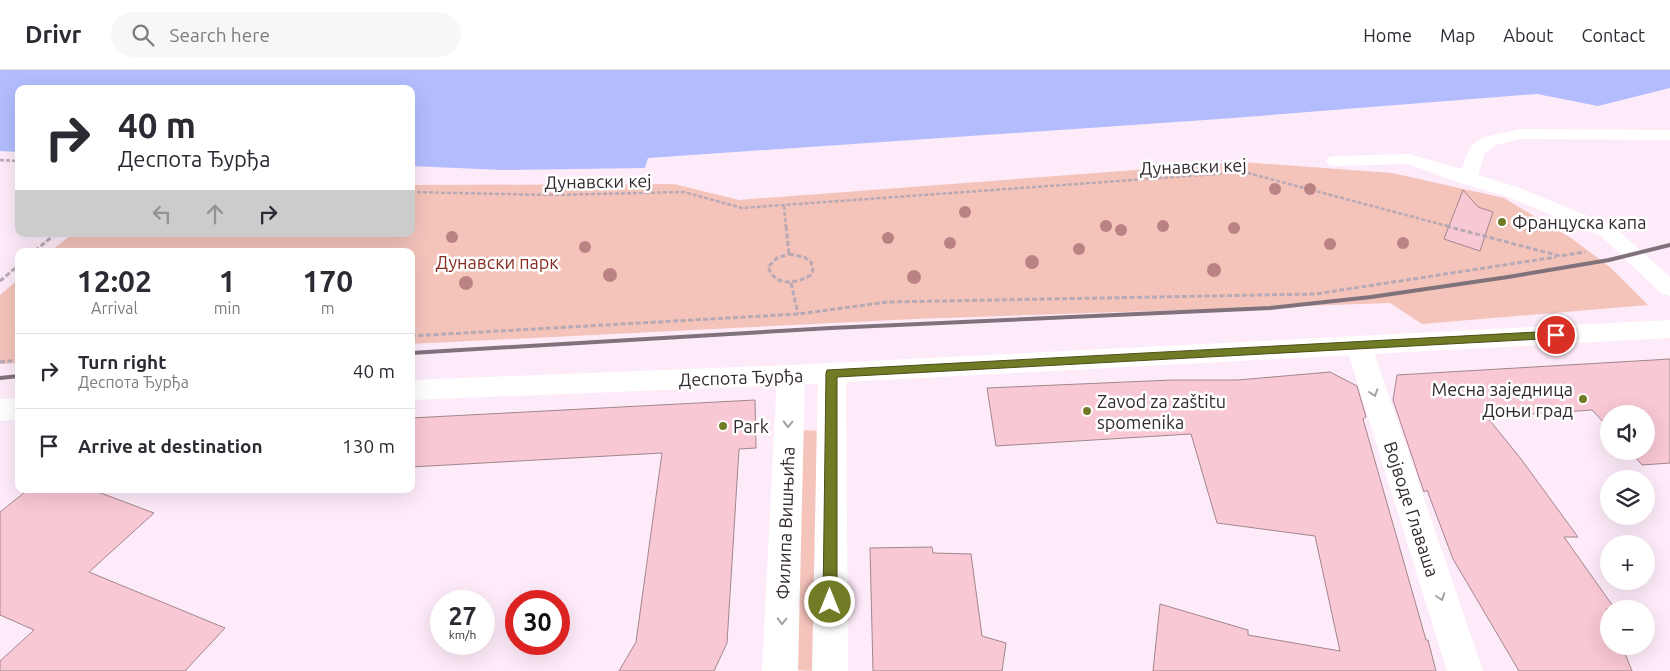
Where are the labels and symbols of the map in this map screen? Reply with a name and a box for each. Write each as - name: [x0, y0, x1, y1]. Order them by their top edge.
- street label: Дунавски кеј: [1139, 154, 1247, 178]
- street label: Дунавски кеј: [544, 170, 652, 192]
- place label: Француска капа: [1512, 212, 1646, 232]
- marker: Француска капа: [1496, 216, 1508, 228]
- park label: Дунавски парк: [435, 252, 559, 272]
- pin: [1535, 314, 1577, 356]
- street label: Деспота Ђурђа: [678, 365, 804, 390]
- place label: Месна заједница Доњи град: [1432, 379, 1573, 420]
- one-way arrow: [1368, 388, 1378, 396]
- place label: Zavod za zaštitu spomenika: [1097, 391, 1226, 432]
- marker: Месна заједница Доњи град: [1577, 393, 1589, 405]
- marker: Zavod za zaštitu spomenika: [1081, 405, 1093, 417]
- place label: Park: [733, 416, 769, 436]
- marker: Park: [717, 420, 729, 432]
- one-way arrow: [783, 420, 794, 428]
- street label: Војводе Главаша: [1381, 439, 1443, 579]
- street label: Филипа Вишњића: [772, 446, 798, 600]
- position arrow: [803, 575, 855, 627]
- speed limit sign: 30: [505, 590, 570, 655]
- one-way arrow: [1435, 592, 1445, 601]
- one-way arrow: [776, 617, 787, 625]

